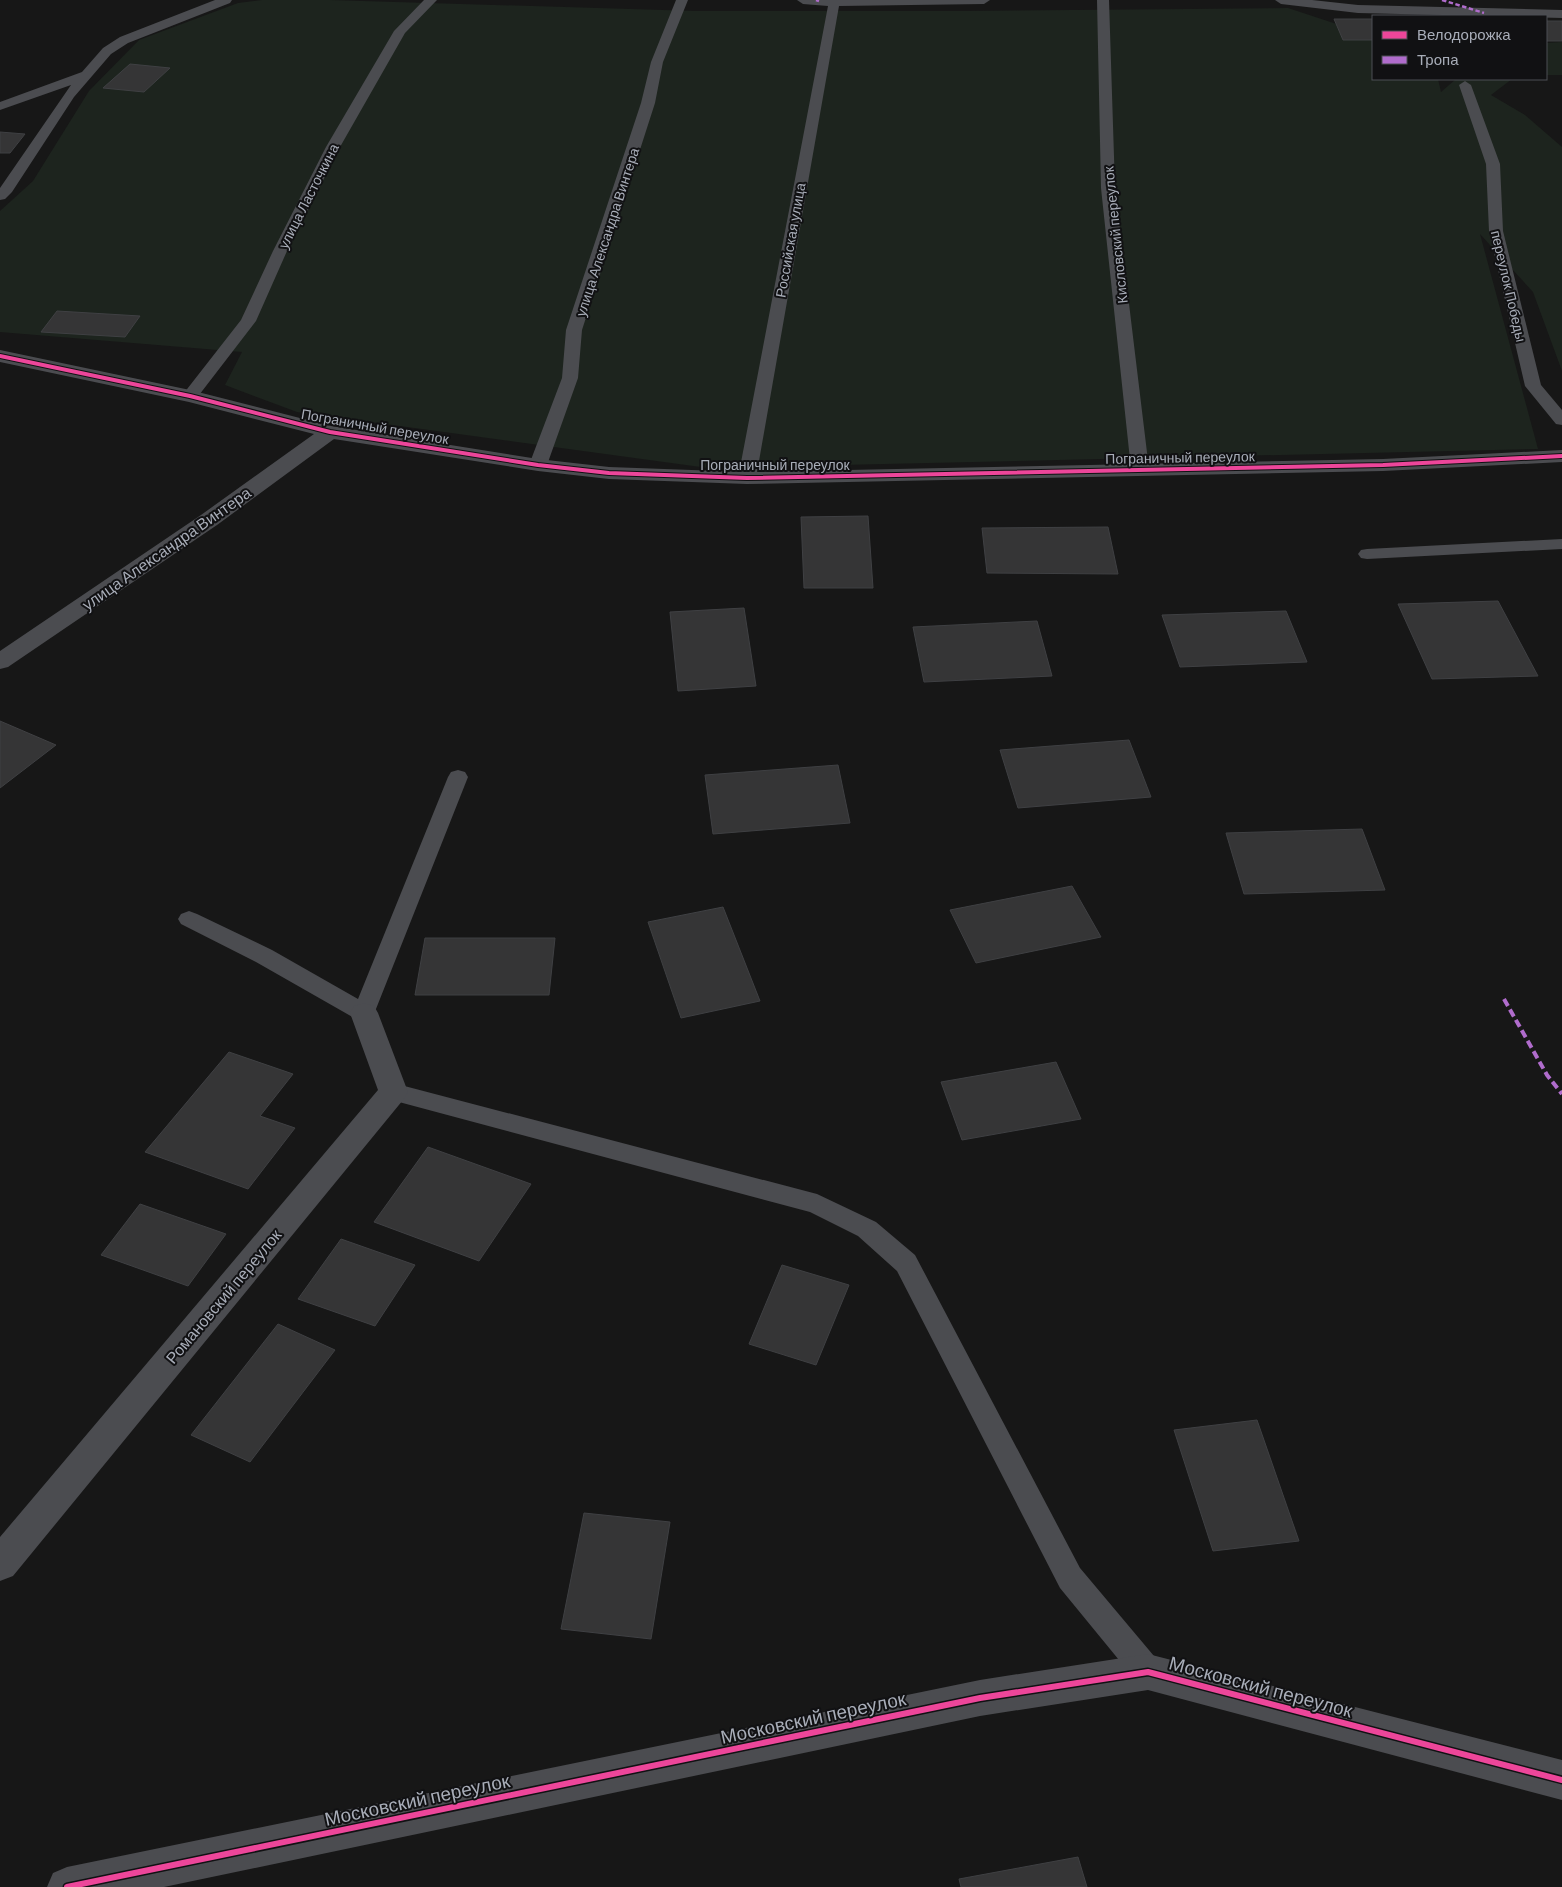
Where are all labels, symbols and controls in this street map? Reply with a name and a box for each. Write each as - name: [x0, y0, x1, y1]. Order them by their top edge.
- legend: [1372, 15, 1547, 80]
- text: Велодорожка: [1417, 25, 1511, 43]
- text: Тропа: [1417, 50, 1459, 68]
- street label: улица Ласточкина: [274, 140, 342, 251]
- street label: улица Александра Винтера: [572, 145, 642, 319]
- street label: Кисловский переулок: [1099, 165, 1131, 304]
- street label: Российская улица: [772, 181, 808, 299]
- street label: переулок Победы: [1488, 229, 1530, 343]
- street label: Пограничный переулок: [300, 405, 451, 448]
- street label: Пограничный переулок: [1105, 447, 1256, 467]
- street label: Пограничный переулок: [700, 456, 851, 473]
- street label: улица Александра Винтера: [78, 482, 254, 614]
- street label: Романовский переулок: [161, 1224, 285, 1367]
- street label: Московский переулок: [1167, 1650, 1356, 1722]
- street label: Московский переулок: [718, 1686, 908, 1748]
- street label: Московский переулок: [322, 1768, 512, 1830]

